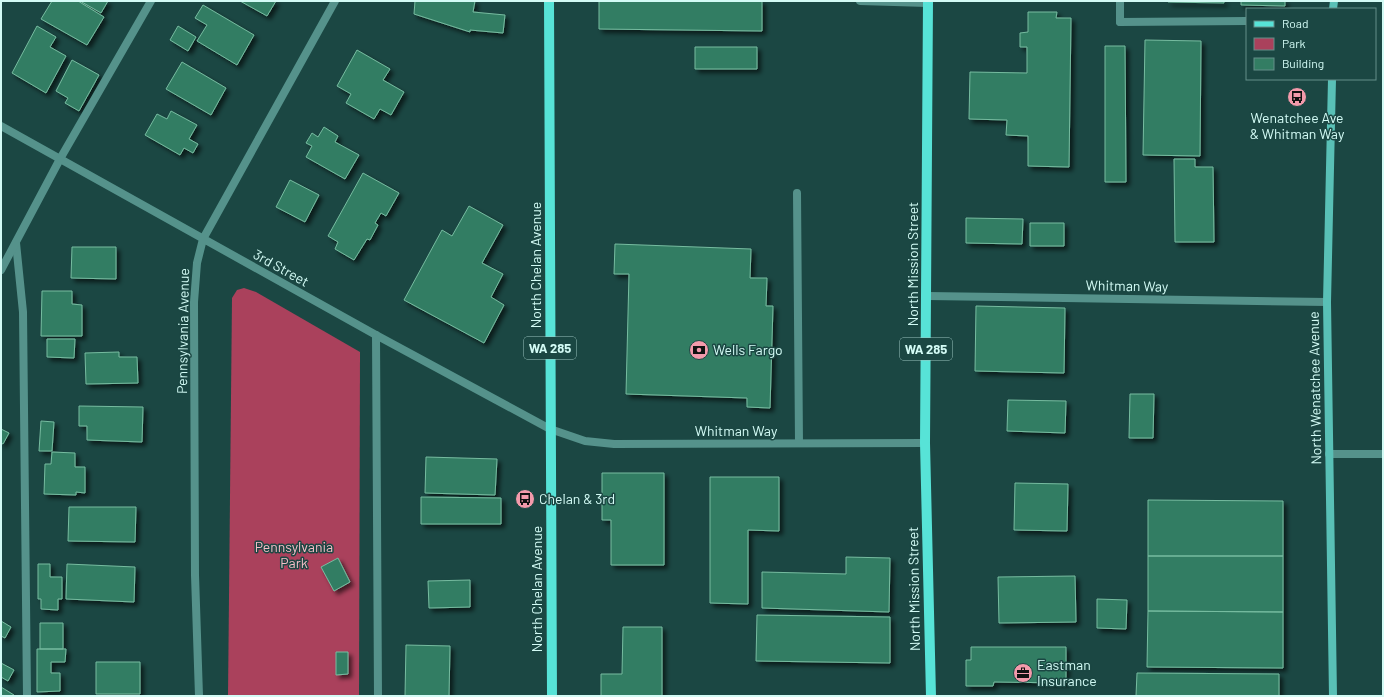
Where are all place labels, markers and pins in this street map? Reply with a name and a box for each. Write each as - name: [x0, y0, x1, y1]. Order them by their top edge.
- bus stop icon: Wenatchee Ave & Whitman Way: [1286, 86, 1308, 108]
- place label: Wenatchee Ave & Whitman Way: [1250, 109, 1345, 142]
- bank icon: Wells Fargo: [688, 339, 710, 361]
- place label: Wells Fargo: [713, 341, 783, 358]
- bus stop icon: Chelan & 3rd: [514, 488, 536, 510]
- place label: Chelan & 3rd: [539, 490, 615, 507]
- place label: Eastman Insurance: [1037, 656, 1097, 689]
- office icon: Eastman Insurance: [1012, 662, 1034, 684]

